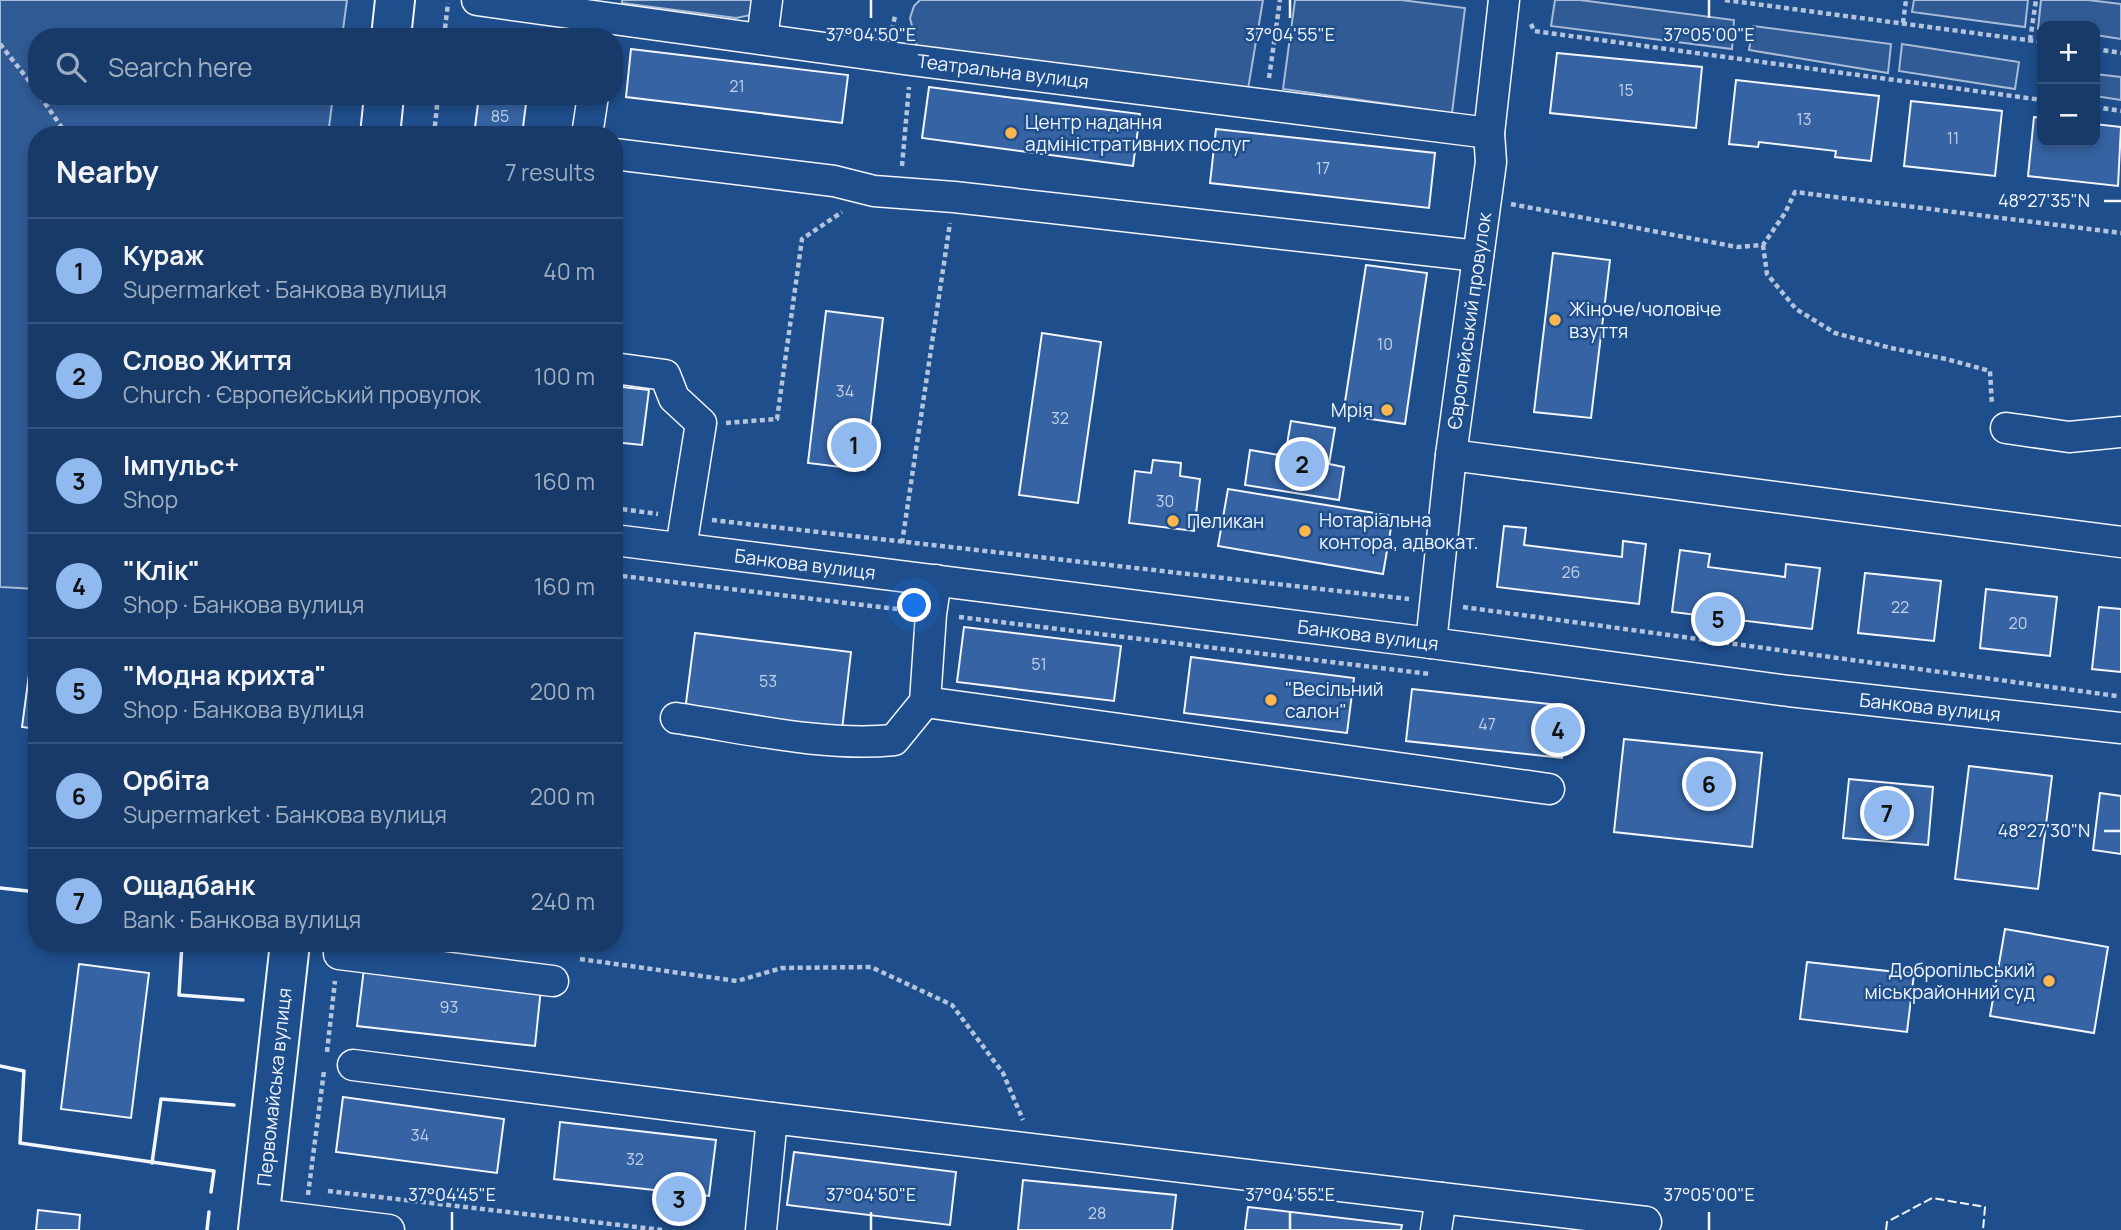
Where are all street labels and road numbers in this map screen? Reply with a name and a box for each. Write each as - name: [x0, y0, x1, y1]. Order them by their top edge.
- street label: Театральна вулиця: [916, 48, 1090, 94]
- street label: Європейський провулок: [1441, 210, 1497, 431]
- street label: Банкова вулиця: [733, 542, 877, 586]
- street label: Банкова вулиця: [1296, 613, 1440, 657]
- street label: Банкова вулиця: [1858, 687, 2002, 727]
- street label: Первомайська вулиця: [251, 986, 297, 1188]

